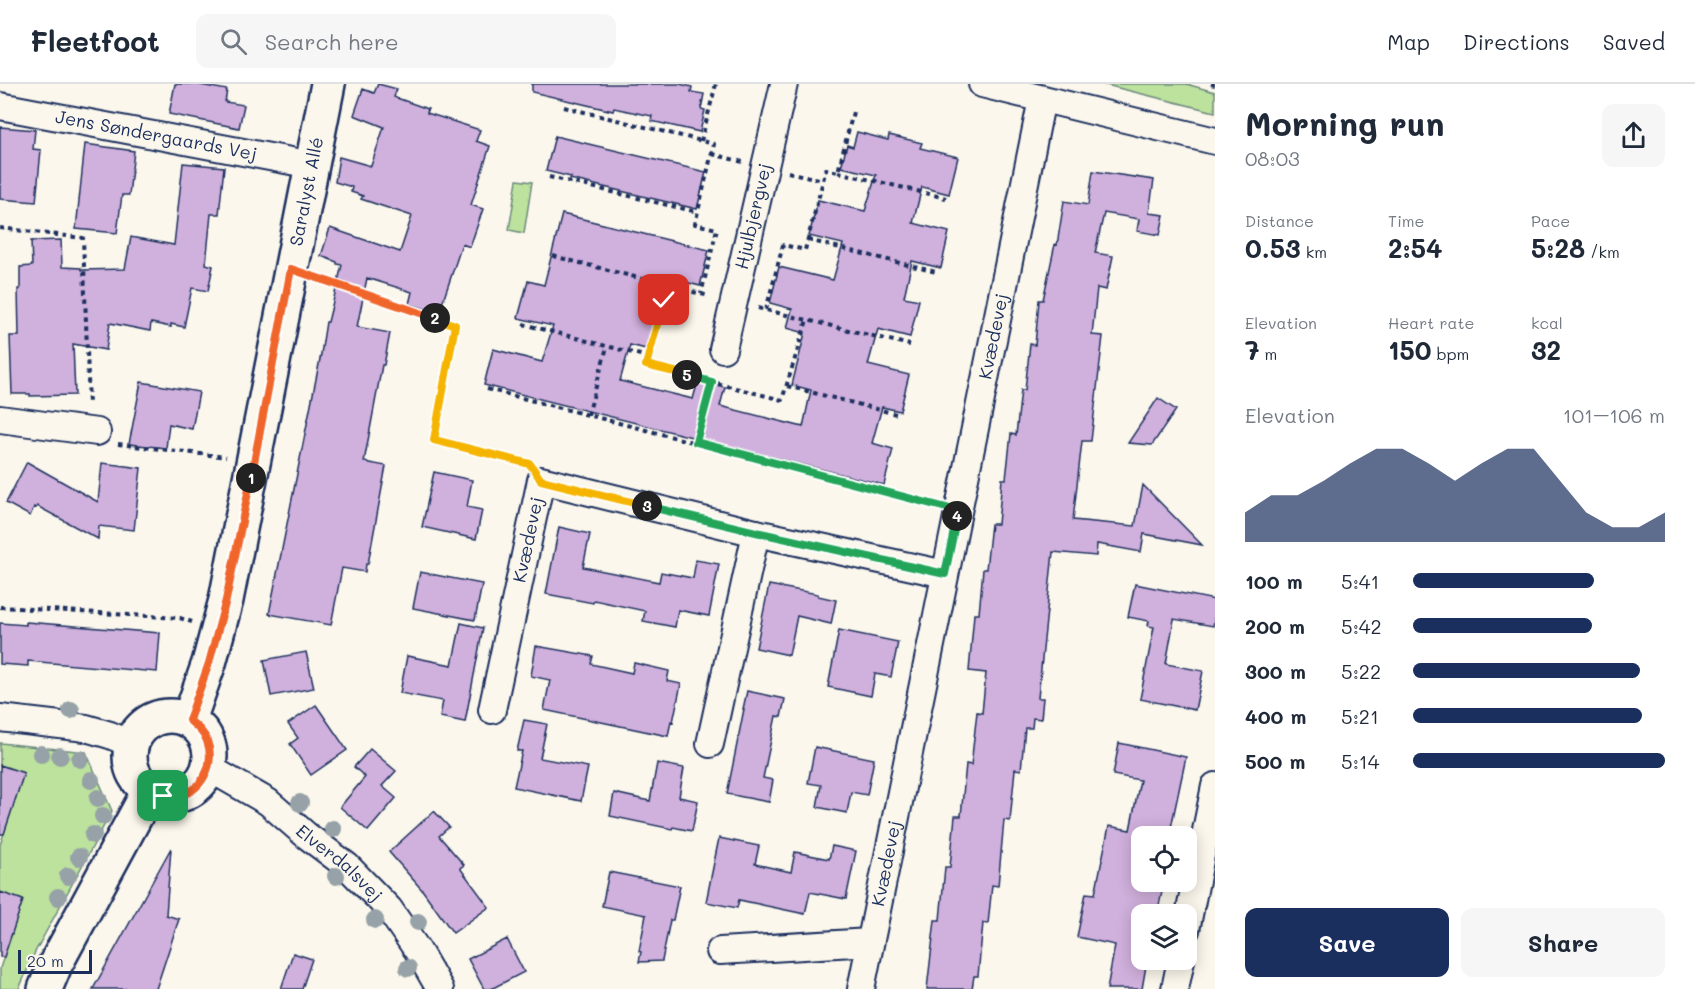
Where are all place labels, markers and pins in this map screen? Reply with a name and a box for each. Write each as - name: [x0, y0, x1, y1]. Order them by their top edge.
- pin: [638, 274, 689, 325]
- pin: 2: [420, 303, 450, 333]
- pin: 5: [672, 360, 702, 390]
- pin: 1: [236, 463, 266, 493]
- pin: 3: [632, 491, 662, 521]
- pin: 4: [942, 501, 972, 531]
- pin: [137, 770, 188, 821]

